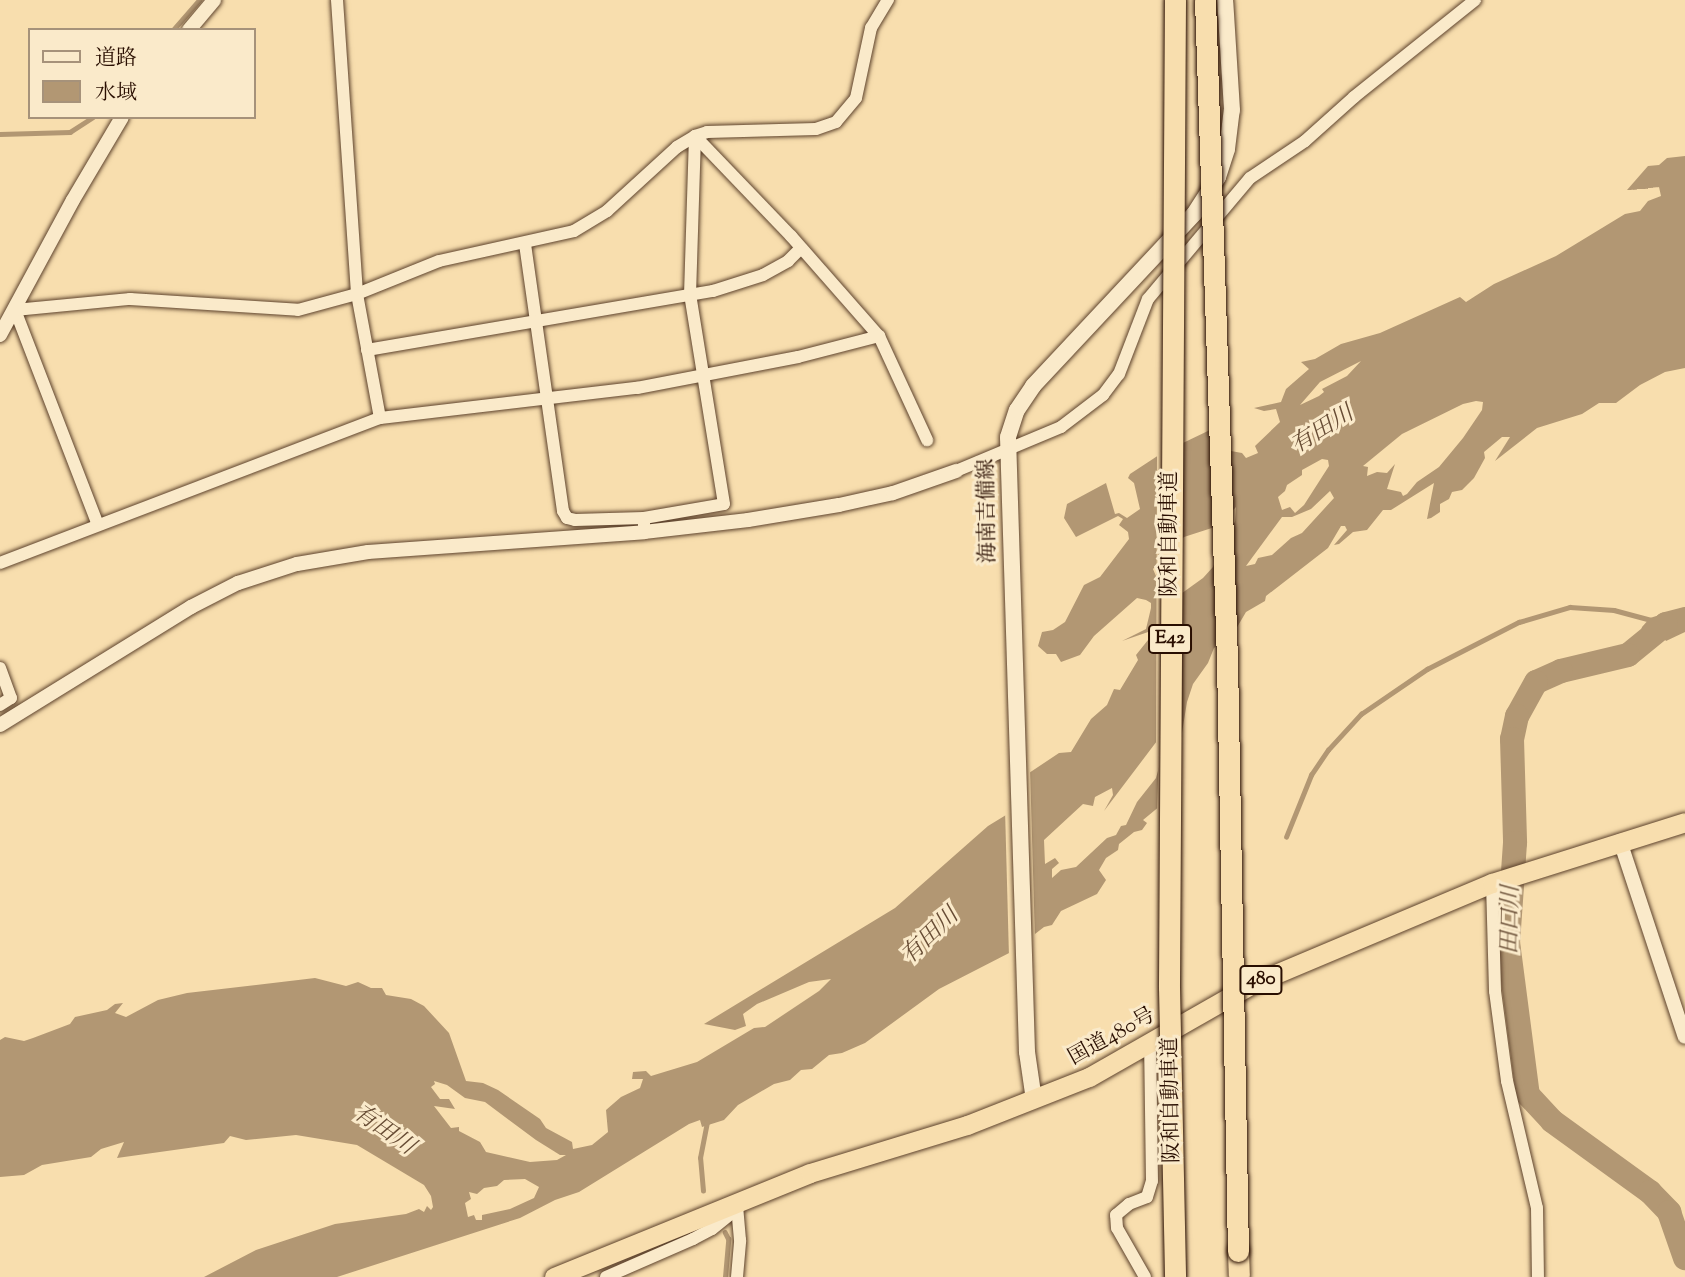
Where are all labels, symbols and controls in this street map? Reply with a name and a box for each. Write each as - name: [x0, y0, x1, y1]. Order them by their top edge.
- legend: [28, 28, 256, 119]
- text: 道路: [95, 44, 137, 74]
- text: 水域: [95, 79, 137, 109]
- water label: 有田川: [1286, 401, 1360, 461]
- street label: 海南吉備線: [974, 458, 1002, 564]
- street label: 阪和自動車道: [1157, 471, 1183, 597]
- road number: E42: [1147, 624, 1193, 654]
- water label: 田口川: [1498, 885, 1526, 955]
- water label: 有田川: [897, 903, 965, 971]
- road number: 480: [1238, 964, 1284, 996]
- street label: 国道480号: [1064, 1003, 1160, 1071]
- street label: 阪和自動車道: [1158, 1037, 1186, 1163]
- water label: 有田川: [347, 1100, 419, 1162]

